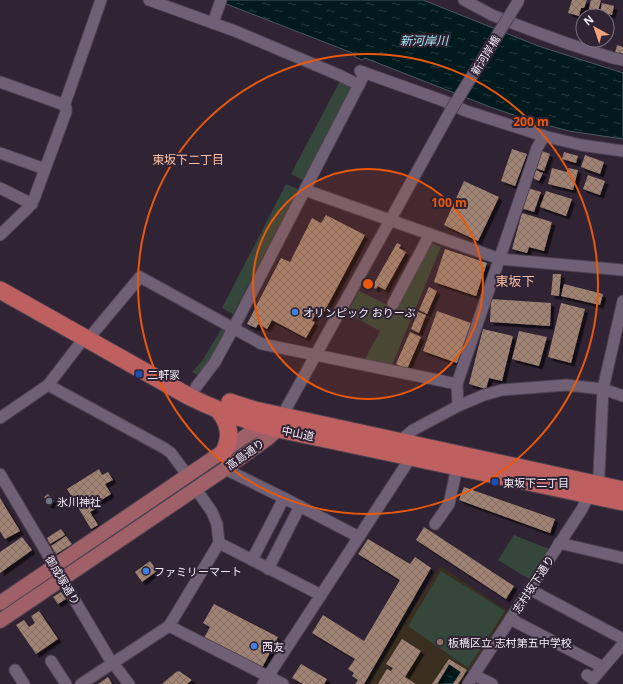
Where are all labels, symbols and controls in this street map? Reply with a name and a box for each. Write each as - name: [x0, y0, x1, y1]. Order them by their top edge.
- north arrow: [575, 8, 615, 48]
- text: N: [580, 11, 597, 29]
- water label: 新河岸川: [400, 32, 450, 49]
- street label: 新河岸橋: [467, 32, 503, 78]
- text: 200 m: [513, 113, 549, 130]
- district label: 東坂下二丁目: [152, 151, 224, 168]
- text: 100 m: [431, 194, 467, 211]
- district label: 東坂下: [495, 272, 535, 290]
- centre of rings: [361, 277, 375, 291]
- place label: オリンピック おりーぶ: [303, 305, 415, 320]
- marker: オリンピック おりーぶ: [290, 307, 300, 317]
- place label: 二軒家: [147, 367, 180, 382]
- marker: 二軒家: [134, 369, 144, 379]
- street label: 中山道: [280, 422, 316, 444]
- street label: 高島通り: [223, 435, 267, 473]
- place label: 東坂下二丁目: [503, 475, 569, 490]
- marker: 東坂下二丁目: [490, 477, 500, 487]
- place label: 氷川神社: [57, 494, 101, 509]
- marker: 氷川神社: [44, 496, 54, 506]
- street label: 御成塚通り: [42, 552, 84, 607]
- street label: 志村坂下通り: [509, 552, 557, 616]
- place label: ファミリーマート: [154, 564, 242, 579]
- marker: ファミリーマート: [141, 566, 151, 576]
- place label: 板橋区立 志村第五中学校: [448, 635, 572, 650]
- marker: 板橋区立 志村第五中学校: [435, 637, 445, 647]
- place label: 西友: [262, 639, 284, 654]
- marker: 西友: [249, 641, 259, 651]

